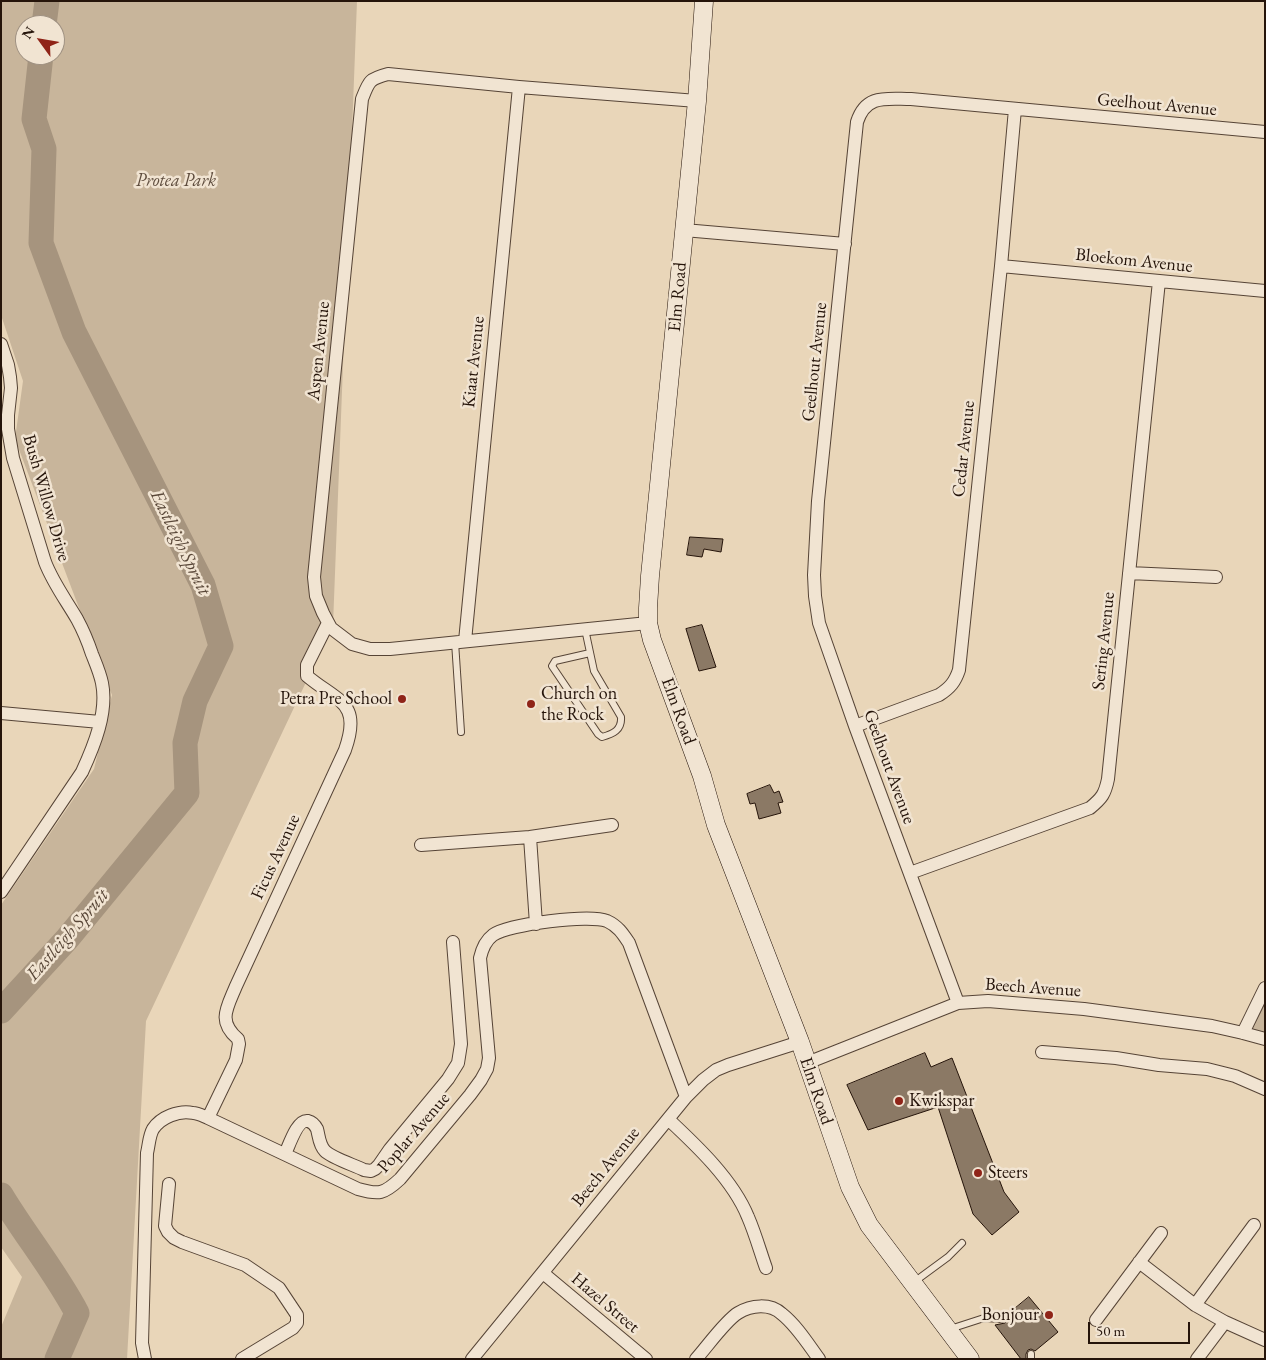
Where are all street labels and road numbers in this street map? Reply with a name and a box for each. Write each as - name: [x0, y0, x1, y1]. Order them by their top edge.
- street label: Geelhout Avenue: [1096, 89, 1218, 121]
- street label: Bloekom Avenue: [1074, 244, 1194, 278]
- street label: Elm Road: [664, 261, 692, 333]
- street label: Aspen Avenue: [303, 300, 335, 402]
- street label: Geelhout Avenue: [798, 301, 832, 423]
- street label: Kiaat Avenue: [458, 315, 490, 409]
- street label: Cedar Avenue: [948, 400, 980, 498]
- street label: Bush Willow Drive: [18, 432, 74, 564]
- street label: Sering Avenue: [1088, 591, 1120, 691]
- street label: Elm Road: [656, 675, 700, 747]
- street label: Geelhout Avenue: [858, 707, 920, 827]
- street label: Ficus Avenue: [247, 811, 305, 903]
- street label: Beech Avenue: [984, 974, 1082, 1002]
- street label: Elm Road: [794, 1055, 838, 1127]
- street label: Poplar Avenue: [373, 1088, 455, 1178]
- street label: Beech Avenue: [567, 1123, 645, 1211]
- street label: Hazel Street: [566, 1268, 644, 1338]

